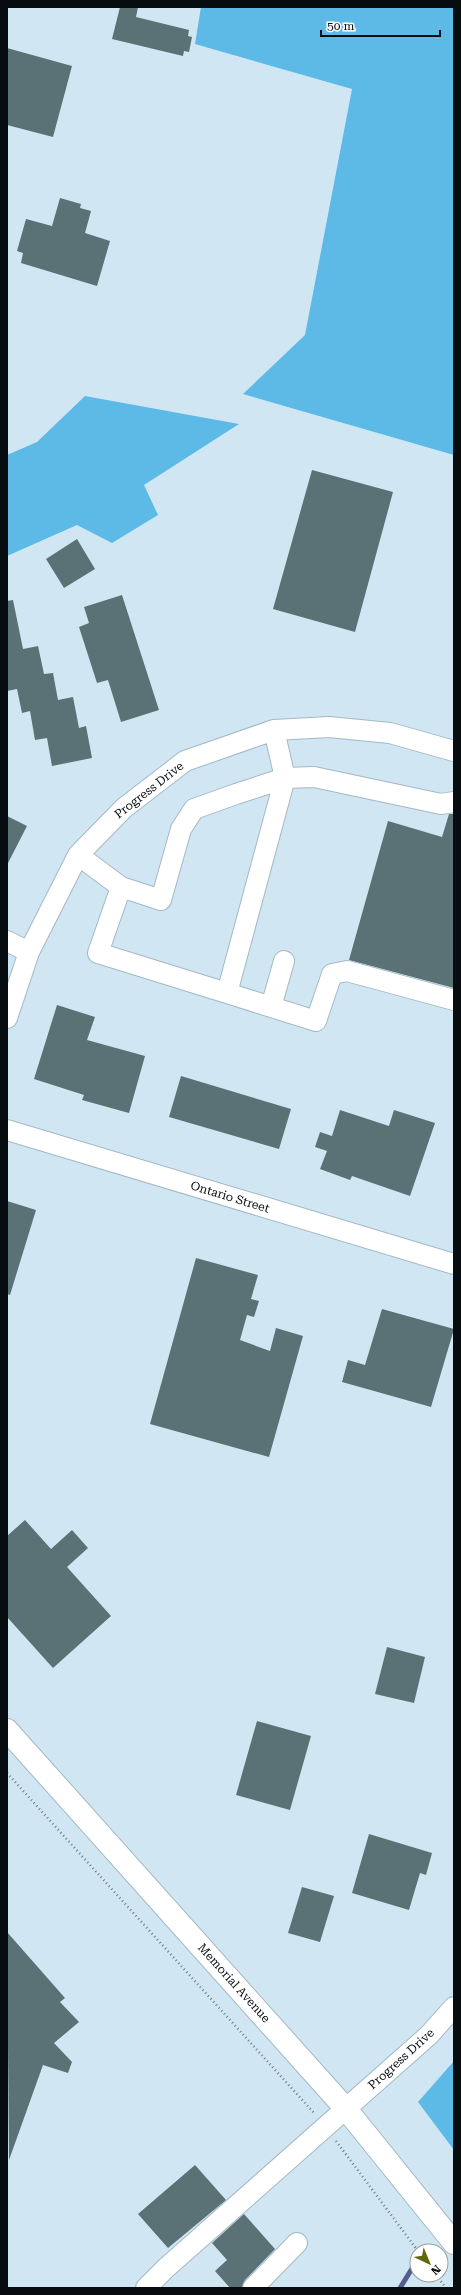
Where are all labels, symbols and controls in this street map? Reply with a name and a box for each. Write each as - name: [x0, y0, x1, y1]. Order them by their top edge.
- scale bar: [321, 12, 440, 38]
- text: 50 m: [327, 19, 354, 33]
- street label: Progress Drive: [112, 758, 187, 821]
- street label: Ontario Street: [189, 1178, 272, 1216]
- street label: Memorial Avenue: [195, 1941, 273, 2026]
- street label: Progress Drive: [365, 2025, 437, 2092]
- north arrow: [409, 2243, 449, 2283]
- text: N: [428, 2262, 443, 2278]

